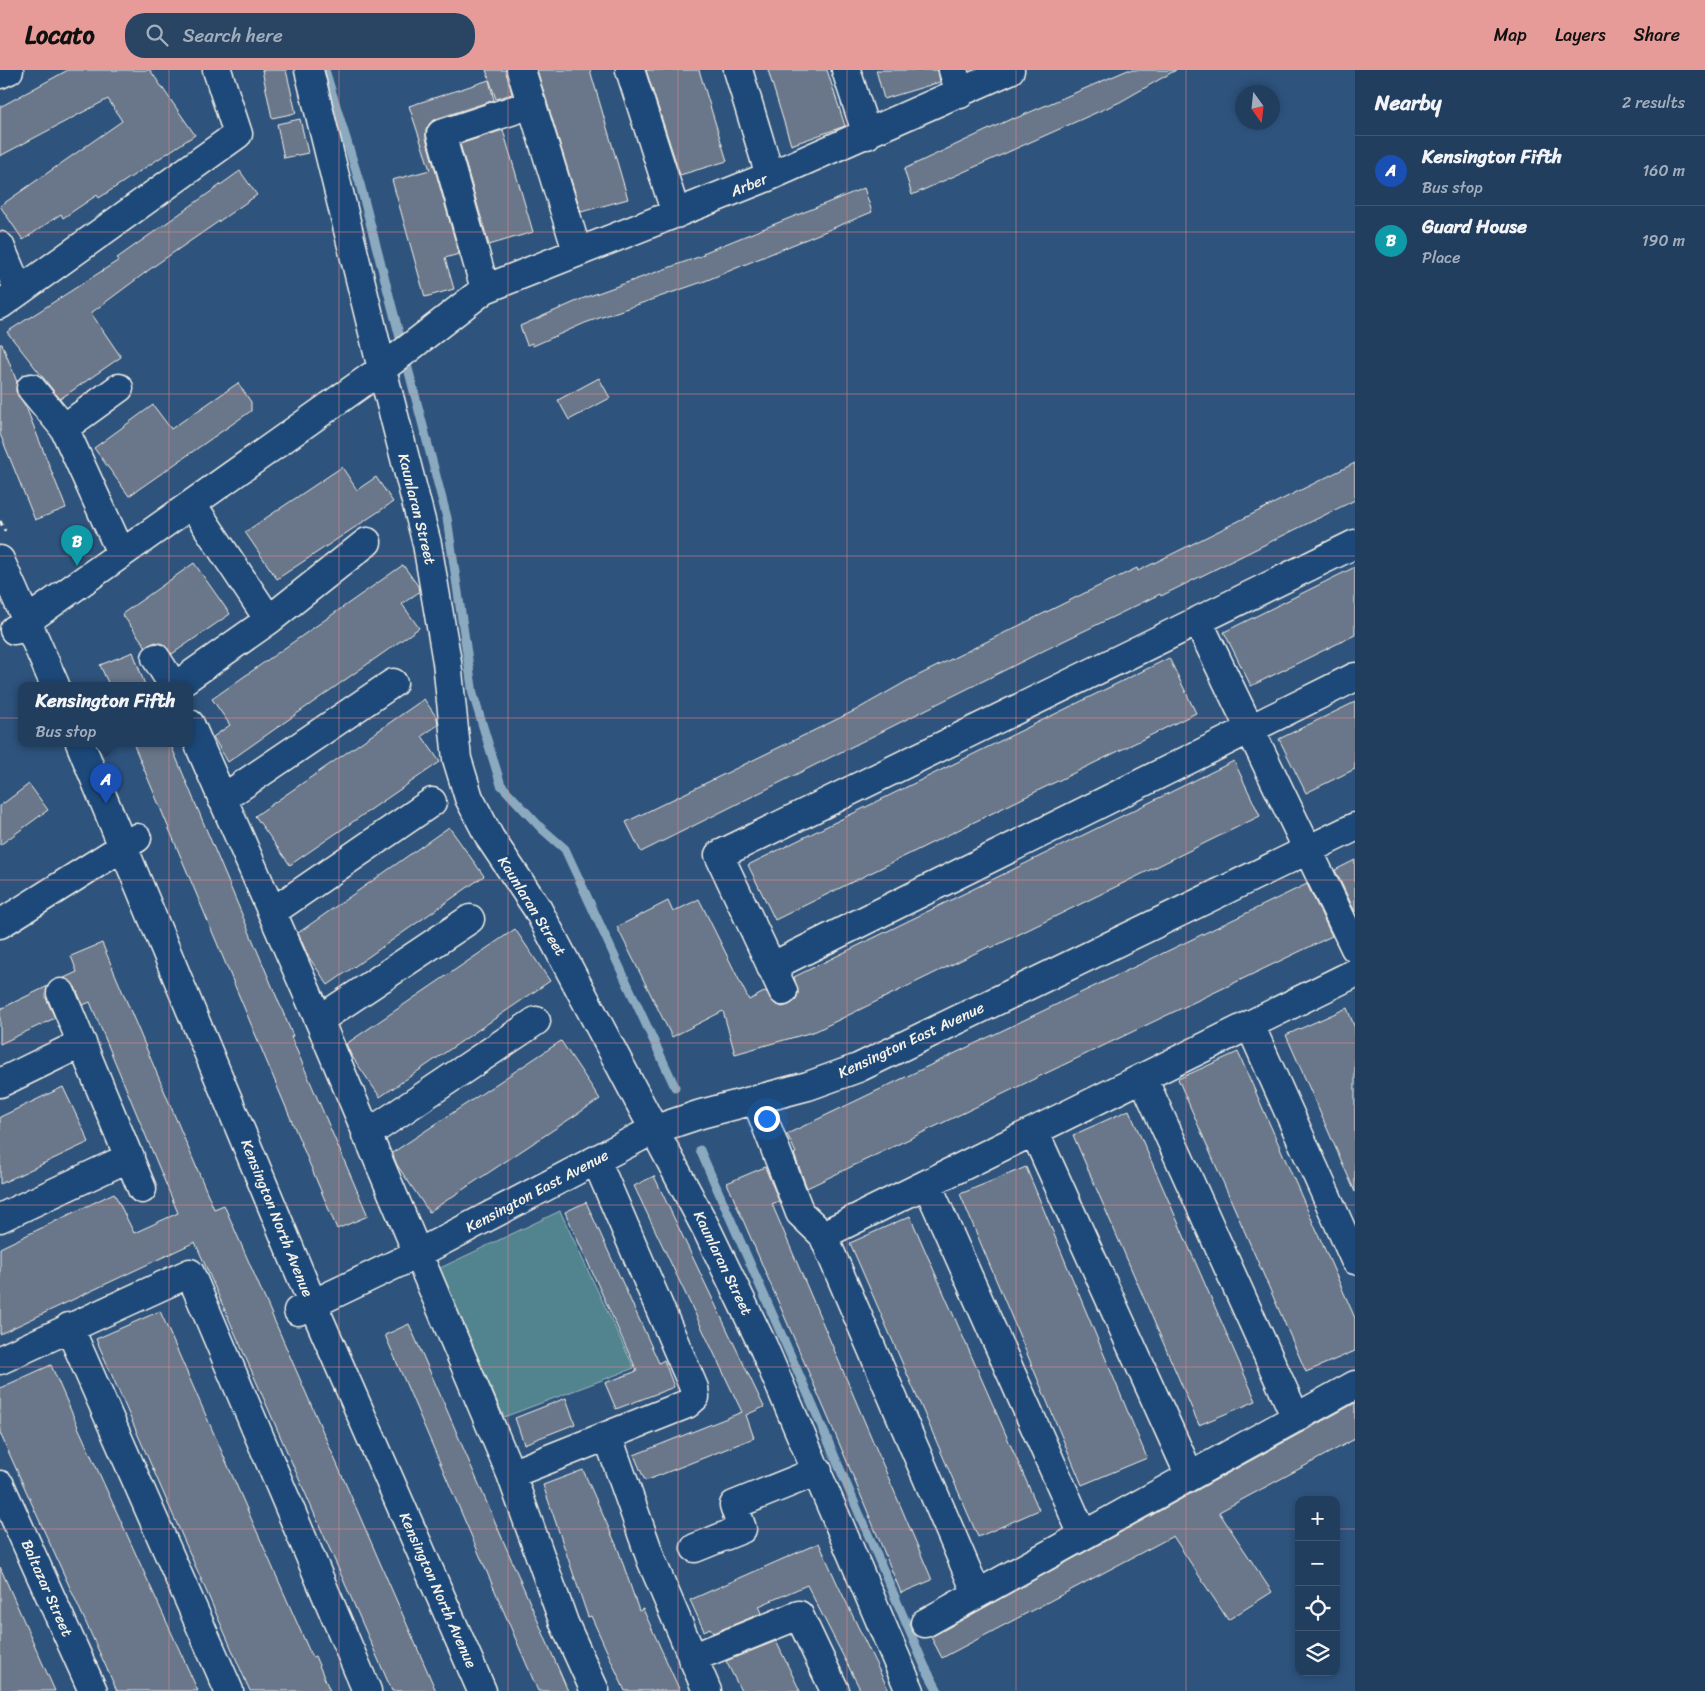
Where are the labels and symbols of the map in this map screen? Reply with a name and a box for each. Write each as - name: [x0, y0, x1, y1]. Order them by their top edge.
- north arrow: [1235, 85, 1280, 130]
- street label: Arber: [726, 166, 772, 205]
- street label: Kaunlaran Street: [391, 451, 443, 568]
- pin: B: [61, 525, 93, 566]
- pin: A: [90, 763, 122, 804]
- street label: Kaunlaran Street: [491, 851, 573, 962]
- street label: Kensington East Avenue: [833, 994, 989, 1085]
- your location: [754, 1106, 780, 1132]
- street label: Kensington North Avenue: [233, 1135, 321, 1301]
- street label: Kensington East Avenue: [461, 1142, 614, 1240]
- street label: Kaunlaran Street: [686, 1206, 760, 1320]
- street label: Kensington North Avenue: [392, 1508, 484, 1672]
- street label: Baltazar Street: [14, 1535, 80, 1641]

